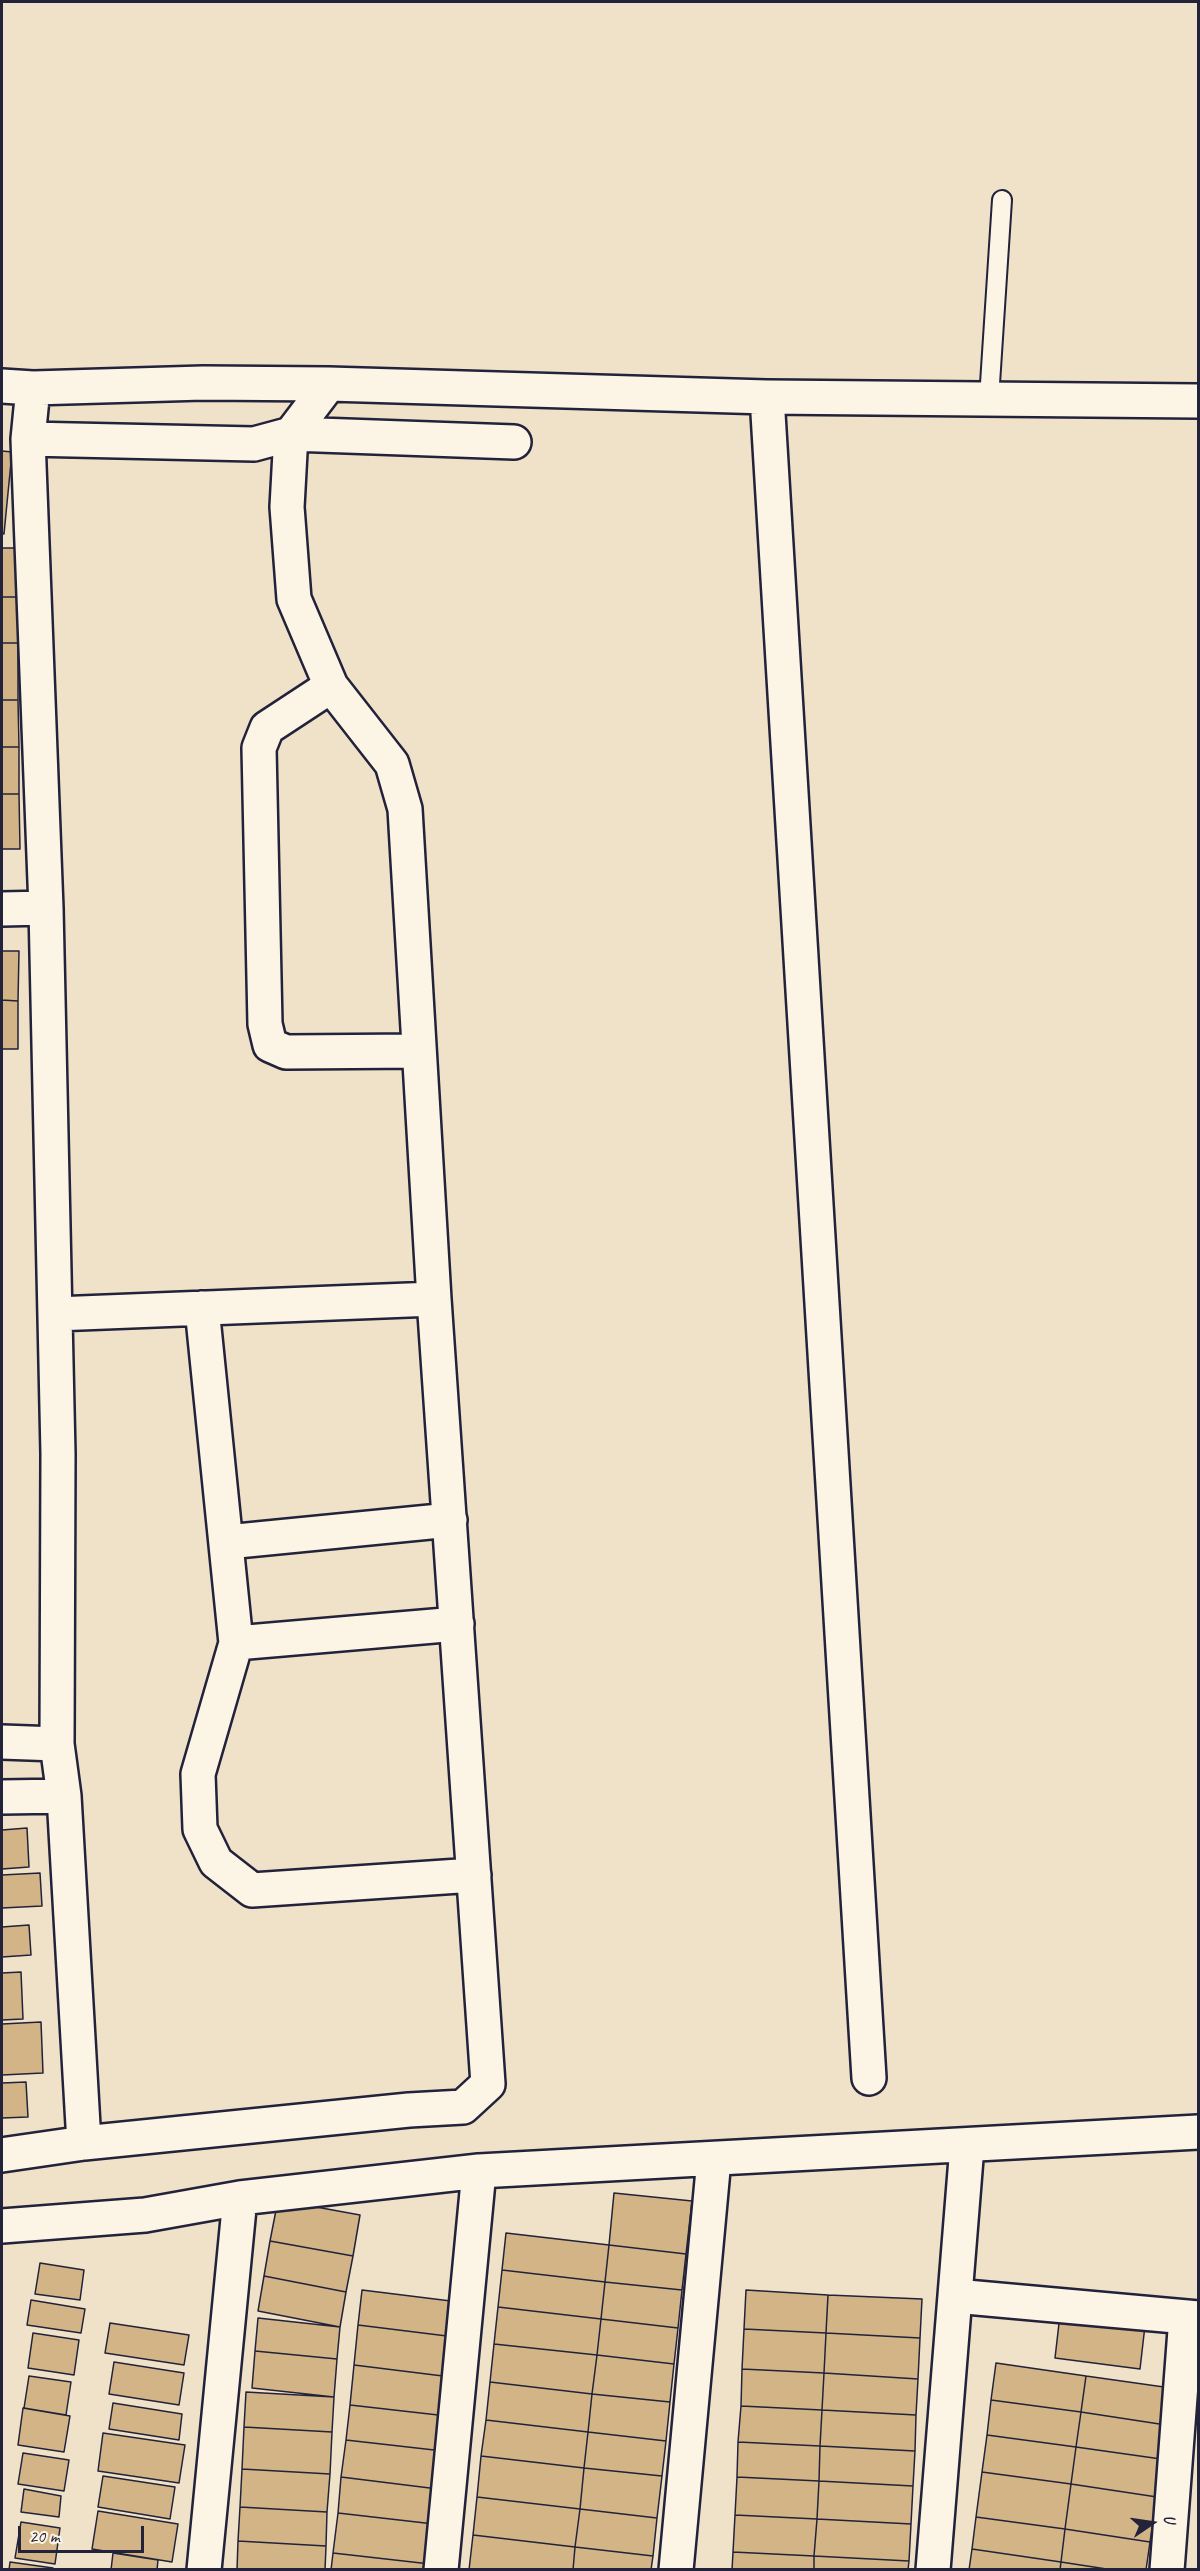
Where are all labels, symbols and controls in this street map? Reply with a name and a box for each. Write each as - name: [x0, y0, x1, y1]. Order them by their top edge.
- north arrow: [1122, 2493, 1182, 2553]
- text: U: [1159, 2513, 1180, 2525]
- scale bar: [21, 2514, 147, 2552]
- text: 20 m: [29, 2525, 60, 2547]

